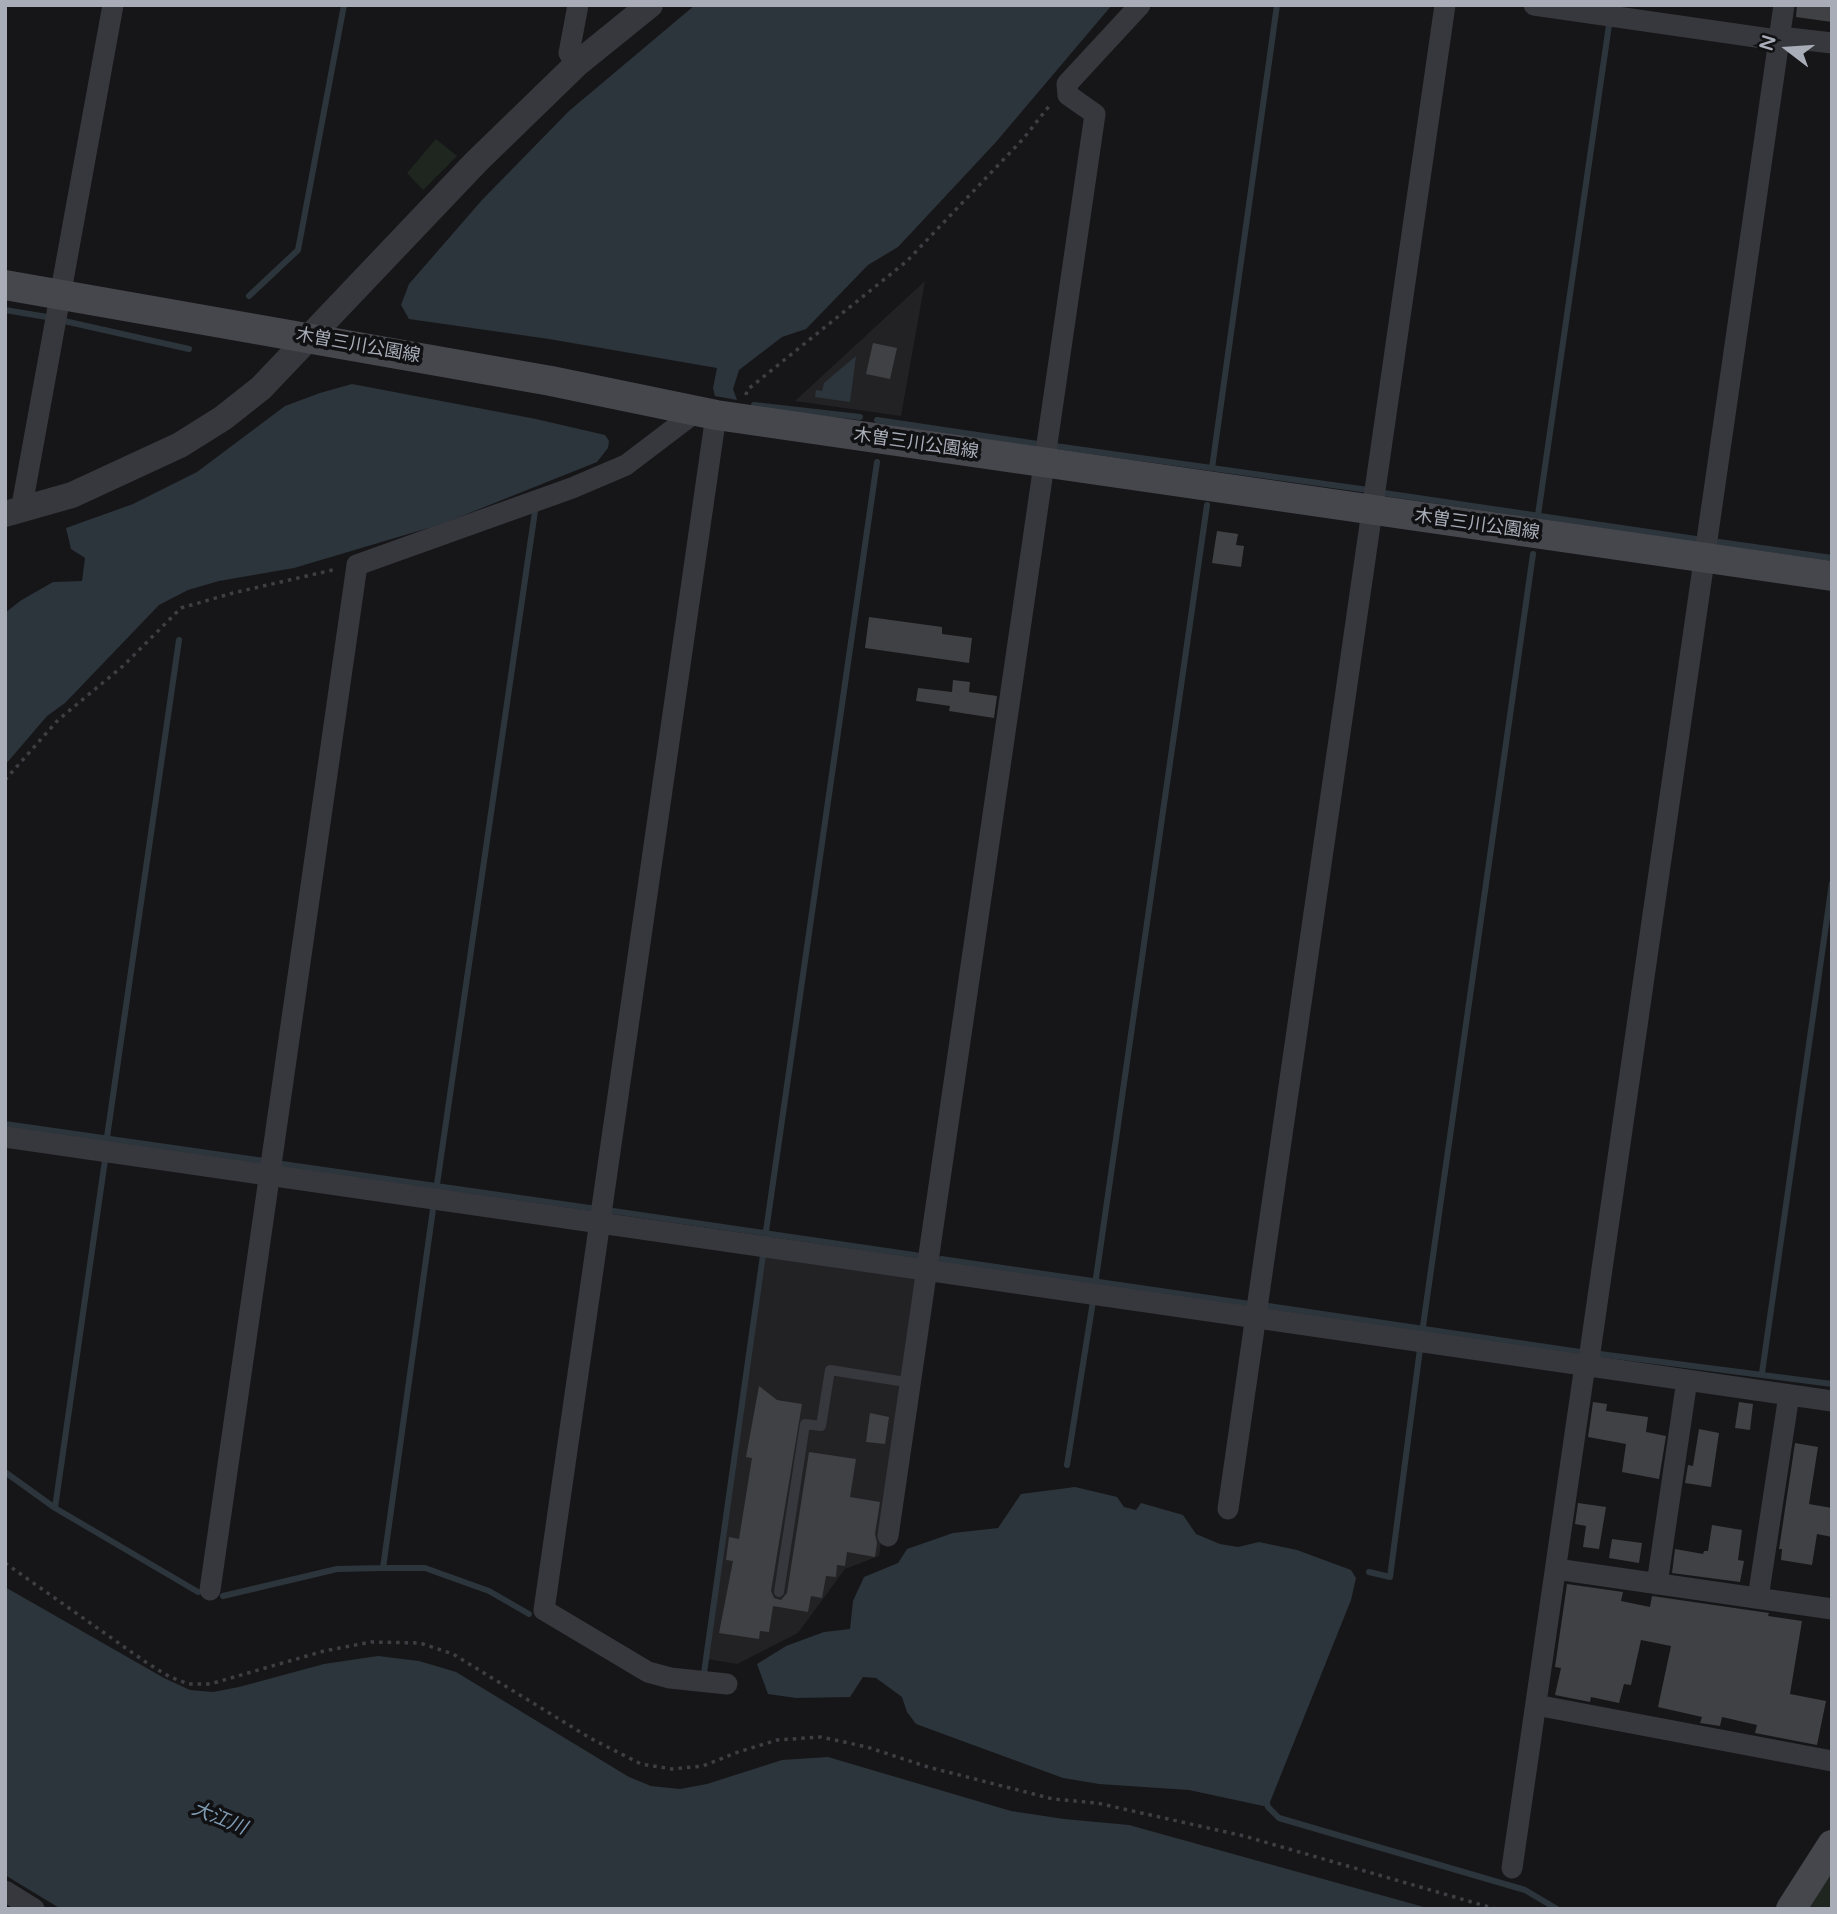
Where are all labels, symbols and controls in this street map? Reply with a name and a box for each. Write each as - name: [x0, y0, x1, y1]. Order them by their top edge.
- north arrow: [1753, 14, 1823, 84]
- text: N: [1755, 32, 1781, 53]
- street label: 木曽三川公園線: [294, 324, 422, 368]
- street label: 木曽三川公園線: [852, 425, 980, 463]
- street label: 木曽三川公園線: [1413, 506, 1541, 544]
- water label: 大江川: [188, 1798, 250, 1840]

